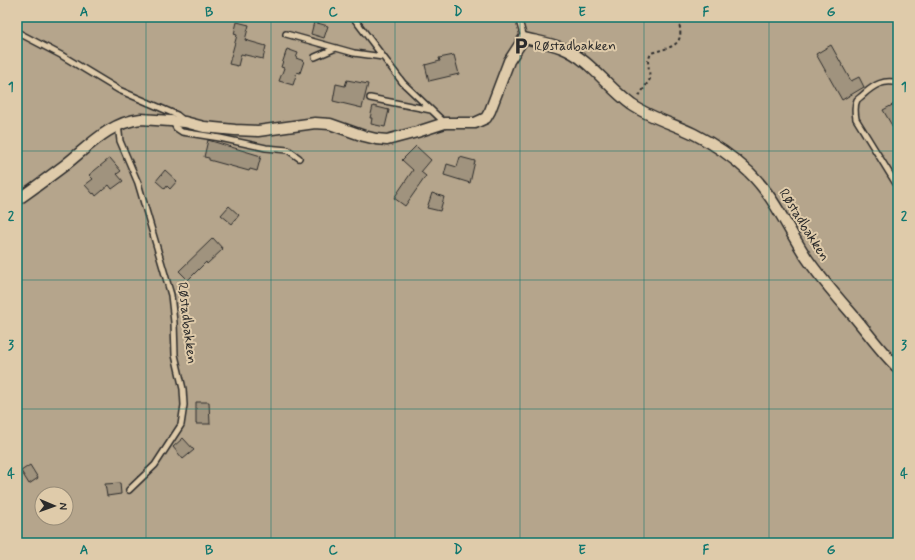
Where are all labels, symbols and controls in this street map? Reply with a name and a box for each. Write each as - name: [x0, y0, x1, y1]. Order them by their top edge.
- text: A: [80, 4, 88, 21]
- text: B: [205, 4, 214, 21]
- text: C: [328, 4, 338, 21]
- text: D: [454, 4, 463, 21]
- text: E: [578, 4, 586, 21]
- text: F: [703, 4, 710, 21]
- text: G: [827, 4, 836, 21]
- parking icon: Røstadbakken: [511, 36, 531, 56]
- place label: Røstadbakken: [534, 37, 616, 55]
- text: 1: [8, 79, 14, 96]
- text: 1: [901, 79, 907, 96]
- street label: Røstadbakken: [775, 185, 833, 265]
- text: 2: [8, 208, 15, 225]
- text: 2: [901, 208, 908, 225]
- street label: Røstadbakken: [173, 281, 201, 365]
- text: 3: [8, 337, 14, 354]
- text: 3: [901, 337, 907, 354]
- text: 4: [7, 466, 15, 483]
- text: 4: [900, 466, 908, 483]
- north arrow: [34, 486, 74, 526]
- text: N: [56, 502, 70, 510]
- text: A: [80, 542, 88, 559]
- text: B: [205, 542, 214, 559]
- text: C: [328, 542, 338, 559]
- text: D: [454, 542, 463, 559]
- text: E: [578, 542, 586, 559]
- text: F: [703, 542, 710, 559]
- text: G: [827, 542, 836, 559]

